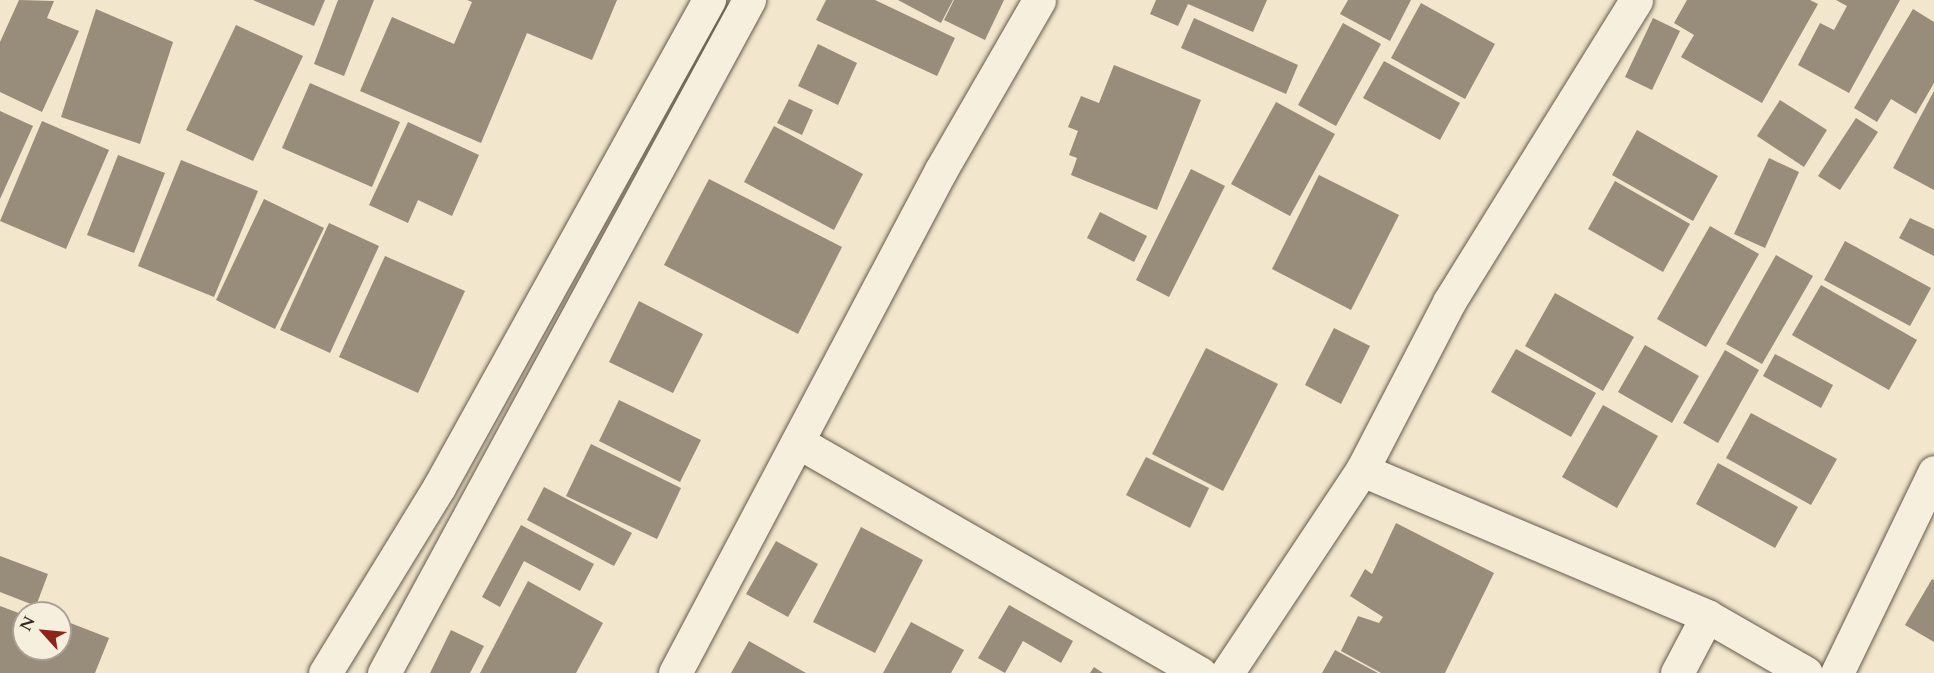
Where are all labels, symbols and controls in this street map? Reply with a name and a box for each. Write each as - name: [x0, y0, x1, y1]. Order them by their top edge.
- north arrow: [12, 601, 72, 661]
- text: N: [15, 613, 41, 635]

